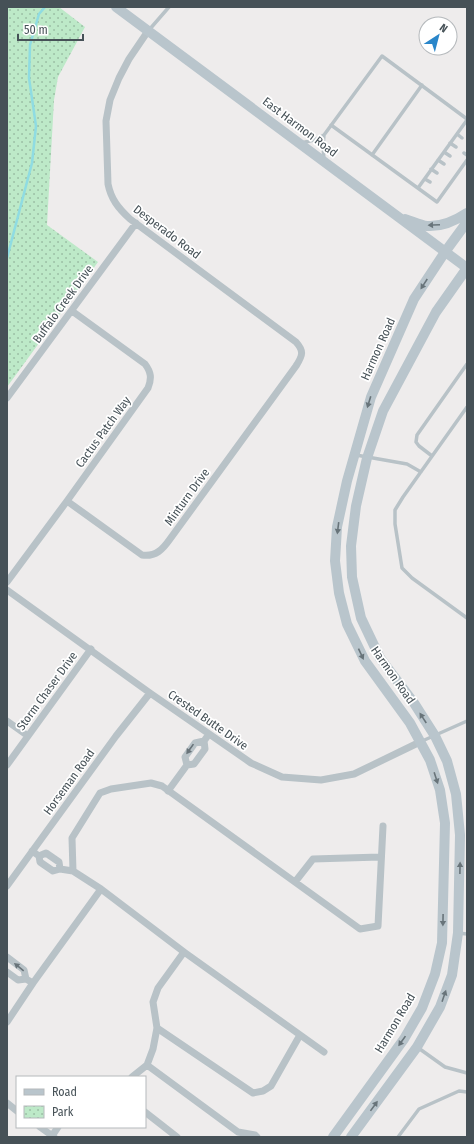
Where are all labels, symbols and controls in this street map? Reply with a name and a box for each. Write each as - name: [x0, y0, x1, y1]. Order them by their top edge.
- scale bar: [18, 16, 83, 42]
- north arrow: [418, 16, 458, 56]
- text: N: [437, 21, 450, 36]
- text: 50 m: [24, 23, 48, 37]
- street label: East Harmon Road: [260, 94, 340, 160]
- street label: Desperado Road: [131, 202, 203, 262]
- one-way arrow: [428, 222, 440, 229]
- street label: Buffalo Creek Drive: [30, 262, 96, 346]
- one-way arrow: [420, 279, 428, 290]
- street label: Harmon Road: [358, 316, 398, 382]
- street label: Cactus Patch Way: [73, 393, 134, 470]
- one-way arrow: [366, 396, 372, 408]
- street label: Minturn Drive: [162, 466, 212, 528]
- one-way arrow: [335, 522, 341, 534]
- street label: Harmon Road: [368, 644, 418, 706]
- one-way arrow: [358, 648, 364, 659]
- street label: Storm Chaser Drive: [14, 649, 80, 733]
- street label: Crested Butte Drive: [165, 687, 251, 753]
- one-way arrow: [420, 712, 427, 724]
- one-way arrow: [186, 744, 194, 755]
- street label: Horseman Road: [40, 746, 98, 818]
- one-way arrow: [433, 772, 439, 784]
- one-way arrow: [456, 862, 463, 874]
- one-way arrow: [440, 914, 446, 927]
- one-way arrow: [14, 962, 24, 971]
- one-way arrow: [441, 990, 447, 1002]
- street label: Harmon Road: [372, 991, 418, 1055]
- one-way arrow: [398, 1036, 406, 1047]
- legend: [16, 1076, 146, 1128]
- text: Road: [52, 1085, 77, 1099]
- one-way arrow: [370, 1100, 379, 1111]
- text: Park: [52, 1105, 74, 1119]

